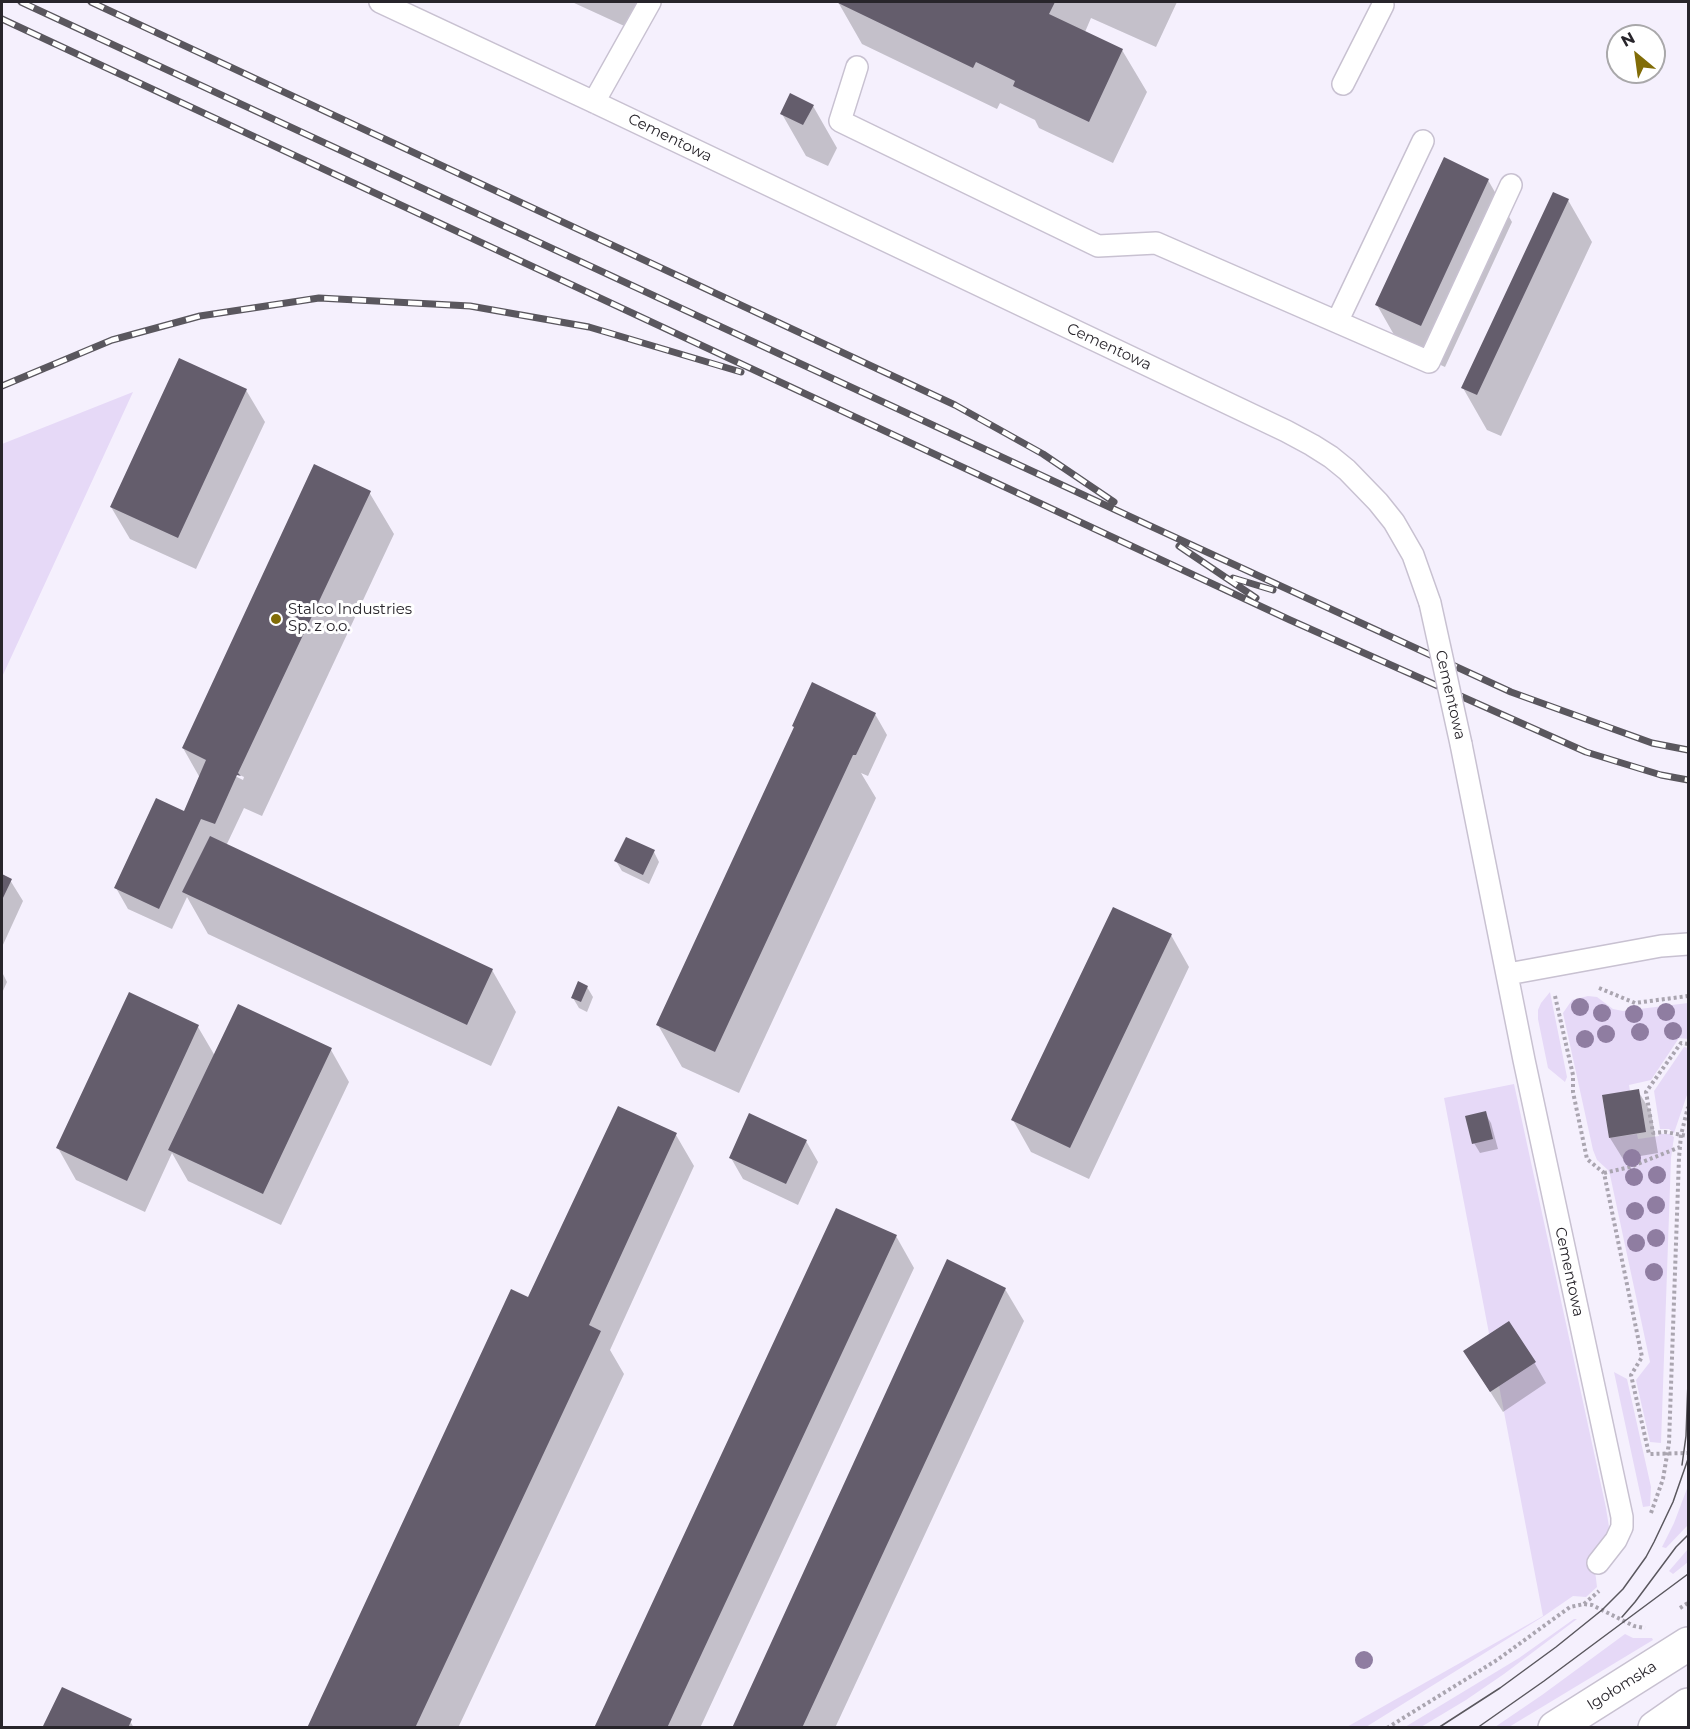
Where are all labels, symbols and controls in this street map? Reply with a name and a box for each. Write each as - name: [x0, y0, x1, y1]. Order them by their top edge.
- north arrow: [1606, 24, 1666, 84]
- text: N: [1618, 28, 1638, 51]
- street label: Cementowa: [625, 110, 715, 166]
- street label: Cementowa: [1064, 320, 1154, 374]
- place label: Stalco Industries Sp. z o.o.: [288, 601, 412, 636]
- marker: Stalco Industries Sp. z o.o.: [269, 612, 283, 626]
- street label: Cementowa: [1431, 649, 1469, 741]
- street label: Cementowa: [1551, 1226, 1587, 1318]
- street label: Igołomska: [1584, 1658, 1660, 1714]

